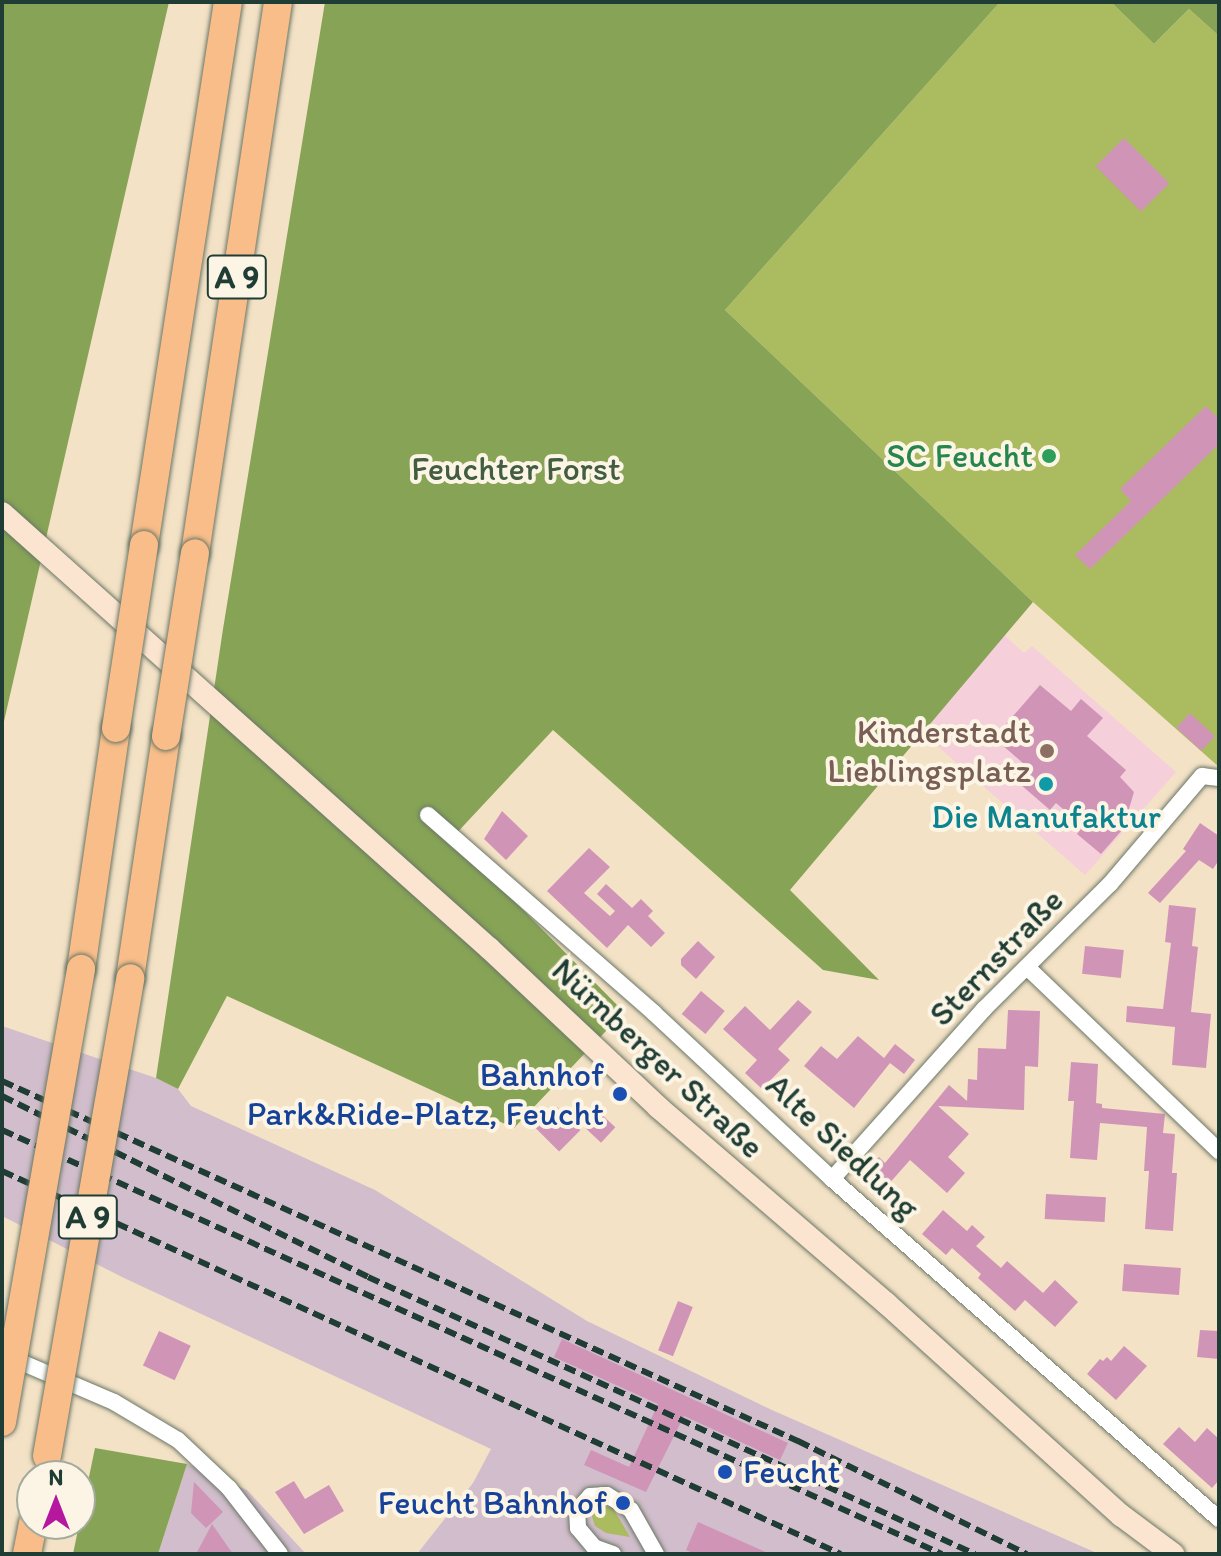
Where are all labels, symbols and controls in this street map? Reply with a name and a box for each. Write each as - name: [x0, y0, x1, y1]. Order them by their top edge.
- road number: A 9: [205, 249, 269, 305]
- place label: SC Feucht: [887, 436, 1033, 476]
- marker: SC Feucht: [1040, 447, 1058, 465]
- park label: Feuchter Forst: [411, 449, 621, 489]
- place label: Kinderstadt Lieblingsplatz: [827, 711, 1031, 790]
- marker: Kinderstadt Lieblingsplatz: [1038, 742, 1056, 760]
- marker: Die Manufaktur: [1037, 775, 1055, 793]
- place label: Die Manufaktur: [931, 797, 1161, 837]
- street label: Sternstraße: [920, 880, 1072, 1034]
- street label: Nürnberger Straße: [544, 949, 772, 1167]
- place label: Bahnhof Park&Ride-Platz, Feucht: [248, 1054, 604, 1134]
- street label: Alte Siedlung: [757, 1064, 929, 1228]
- marker: Bahnhof Park&Ride-Platz, Feucht: [611, 1085, 629, 1103]
- road number: A 9: [56, 1189, 120, 1245]
- place label: Feucht: [743, 1452, 840, 1492]
- north arrow: [16, 1460, 96, 1540]
- marker: Feucht: [714, 1461, 736, 1483]
- text: N: [49, 1464, 63, 1491]
- place label: Feucht Bahnhof: [378, 1483, 607, 1523]
- marker: Feucht Bahnhof: [614, 1494, 632, 1512]

